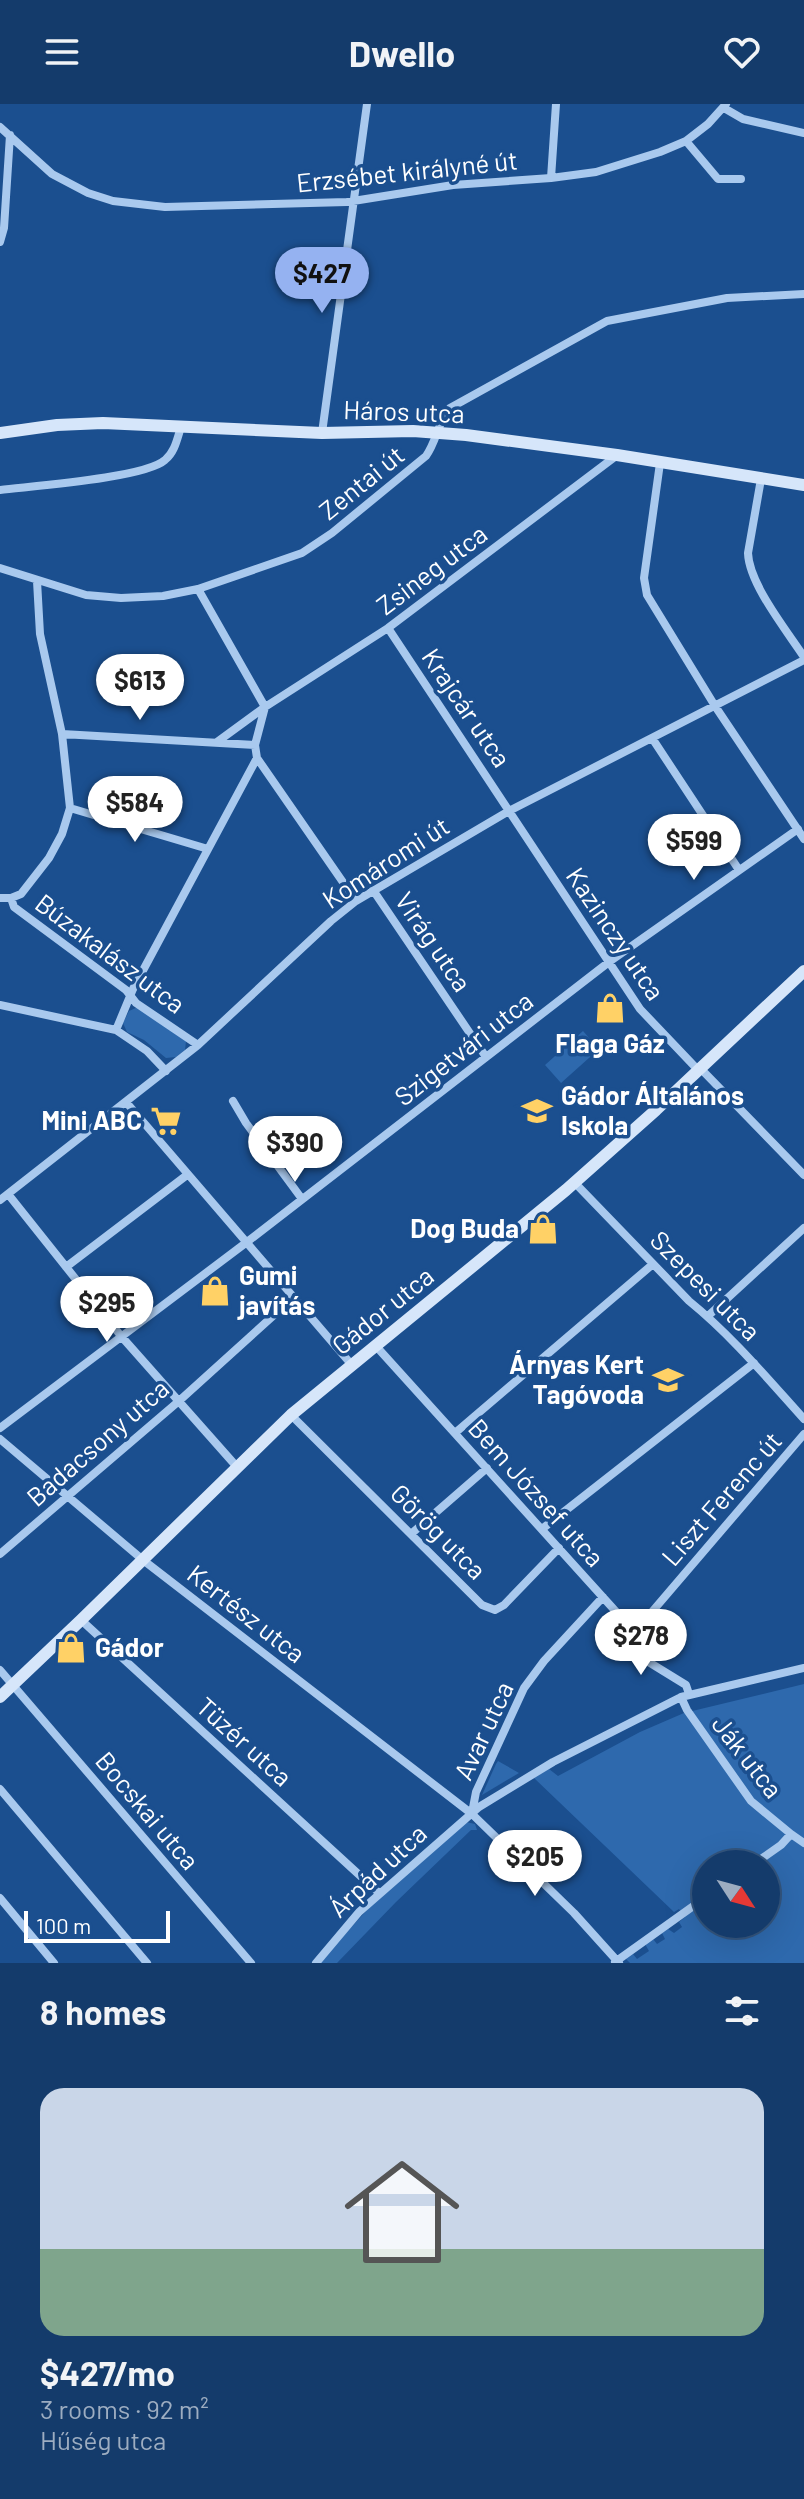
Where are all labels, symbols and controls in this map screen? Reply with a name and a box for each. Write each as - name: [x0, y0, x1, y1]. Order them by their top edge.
- icon: menu: [40, 30, 84, 74]
- icon: heart: [720, 30, 764, 74]
- text: Dwello: [349, 31, 455, 74]
- street label: Erzsébet királyné út: [295, 143, 519, 198]
- pin: $427: [275, 247, 369, 315]
- text: $427: [293, 257, 351, 288]
- street label: Háros utca: [343, 393, 465, 428]
- street label: Zentai út: [312, 438, 410, 525]
- street label: Zsineg utca: [370, 517, 492, 620]
- street label: Krajcár utca: [416, 642, 518, 772]
- pin: $613: [93, 654, 187, 722]
- text: $613: [114, 664, 166, 695]
- pin: $584: [88, 776, 182, 844]
- text: $584: [106, 786, 164, 817]
- street label: Komáromi út: [316, 809, 454, 914]
- pin: $599: [647, 814, 741, 882]
- text: $599: [666, 824, 722, 855]
- street label: Kazinczy utca: [561, 861, 672, 1005]
- street label: Virág utca: [390, 885, 479, 997]
- street label: Búzakalász utca: [30, 886, 192, 1019]
- street label: Szigetvári utca: [388, 984, 538, 1111]
- shop icon: Flaga Gáz: [593, 991, 627, 1025]
- place label: Flaga Gáz: [555, 1027, 665, 1058]
- place label: Gádor Általános Iskola: [561, 1079, 744, 1140]
- school or university icon: Gádor Általános Iskola: [520, 1094, 554, 1128]
- place label: Mini ABC: [41, 1104, 142, 1135]
- supermarket icon: Mini ABC: [149, 1104, 183, 1138]
- pin: $390: [248, 1116, 342, 1184]
- text: $390: [266, 1126, 324, 1157]
- place label: Dog Buda: [410, 1212, 519, 1243]
- shop icon: Dog Buda: [526, 1212, 560, 1246]
- street label: Szepesi utca: [645, 1224, 767, 1346]
- place label: Gumi javítás: [237, 1259, 315, 1320]
- street label: Gádor utca: [325, 1259, 439, 1360]
- shop icon: Gumi javítás: [198, 1274, 232, 1308]
- pin: $295: [60, 1276, 154, 1344]
- text: $295: [78, 1286, 136, 1317]
- place label: Árnyas Kert Tagóvoda: [509, 1348, 644, 1409]
- school or university icon: Árnyas Kert Tagóvoda: [651, 1363, 685, 1397]
- street label: Badacsony utca: [20, 1372, 174, 1512]
- street label: Bem József utca: [463, 1412, 611, 1572]
- street label: Liszt Ferenc út: [654, 1425, 787, 1571]
- street label: Görög utca: [385, 1477, 493, 1585]
- street label: Kertész utca: [182, 1557, 312, 1668]
- pin: $278: [594, 1609, 688, 1677]
- text: $278: [613, 1619, 669, 1650]
- shop icon: Gádor: [54, 1631, 88, 1665]
- place label: Gádor: [95, 1631, 164, 1662]
- street label: Avar utca: [446, 1676, 519, 1784]
- street label: Tüzér utca: [191, 1690, 299, 1792]
- street label: Ják utca: [706, 1709, 790, 1804]
- street label: Bocskai utca: [90, 1745, 206, 1875]
- street label: Árpád utca: [322, 1817, 432, 1923]
- pin: $205: [488, 1830, 582, 1898]
- text: $205: [506, 1840, 564, 1871]
- north arrow: [692, 1850, 780, 1938]
- map controls: [692, 1850, 780, 1938]
- scale bar: [24, 1907, 170, 1943]
- text: 100 m: [36, 1912, 91, 1938]
- icon: filters: [720, 1989, 764, 2033]
- text: 8 homes: [40, 1991, 166, 2032]
- icon: home: [330, 2140, 474, 2284]
- text: $427/mo: [40, 2352, 175, 2393]
- text: 3 rooms · 92 m²: [40, 2393, 209, 2424]
- text: Hűség utca: [40, 2424, 166, 2455]

